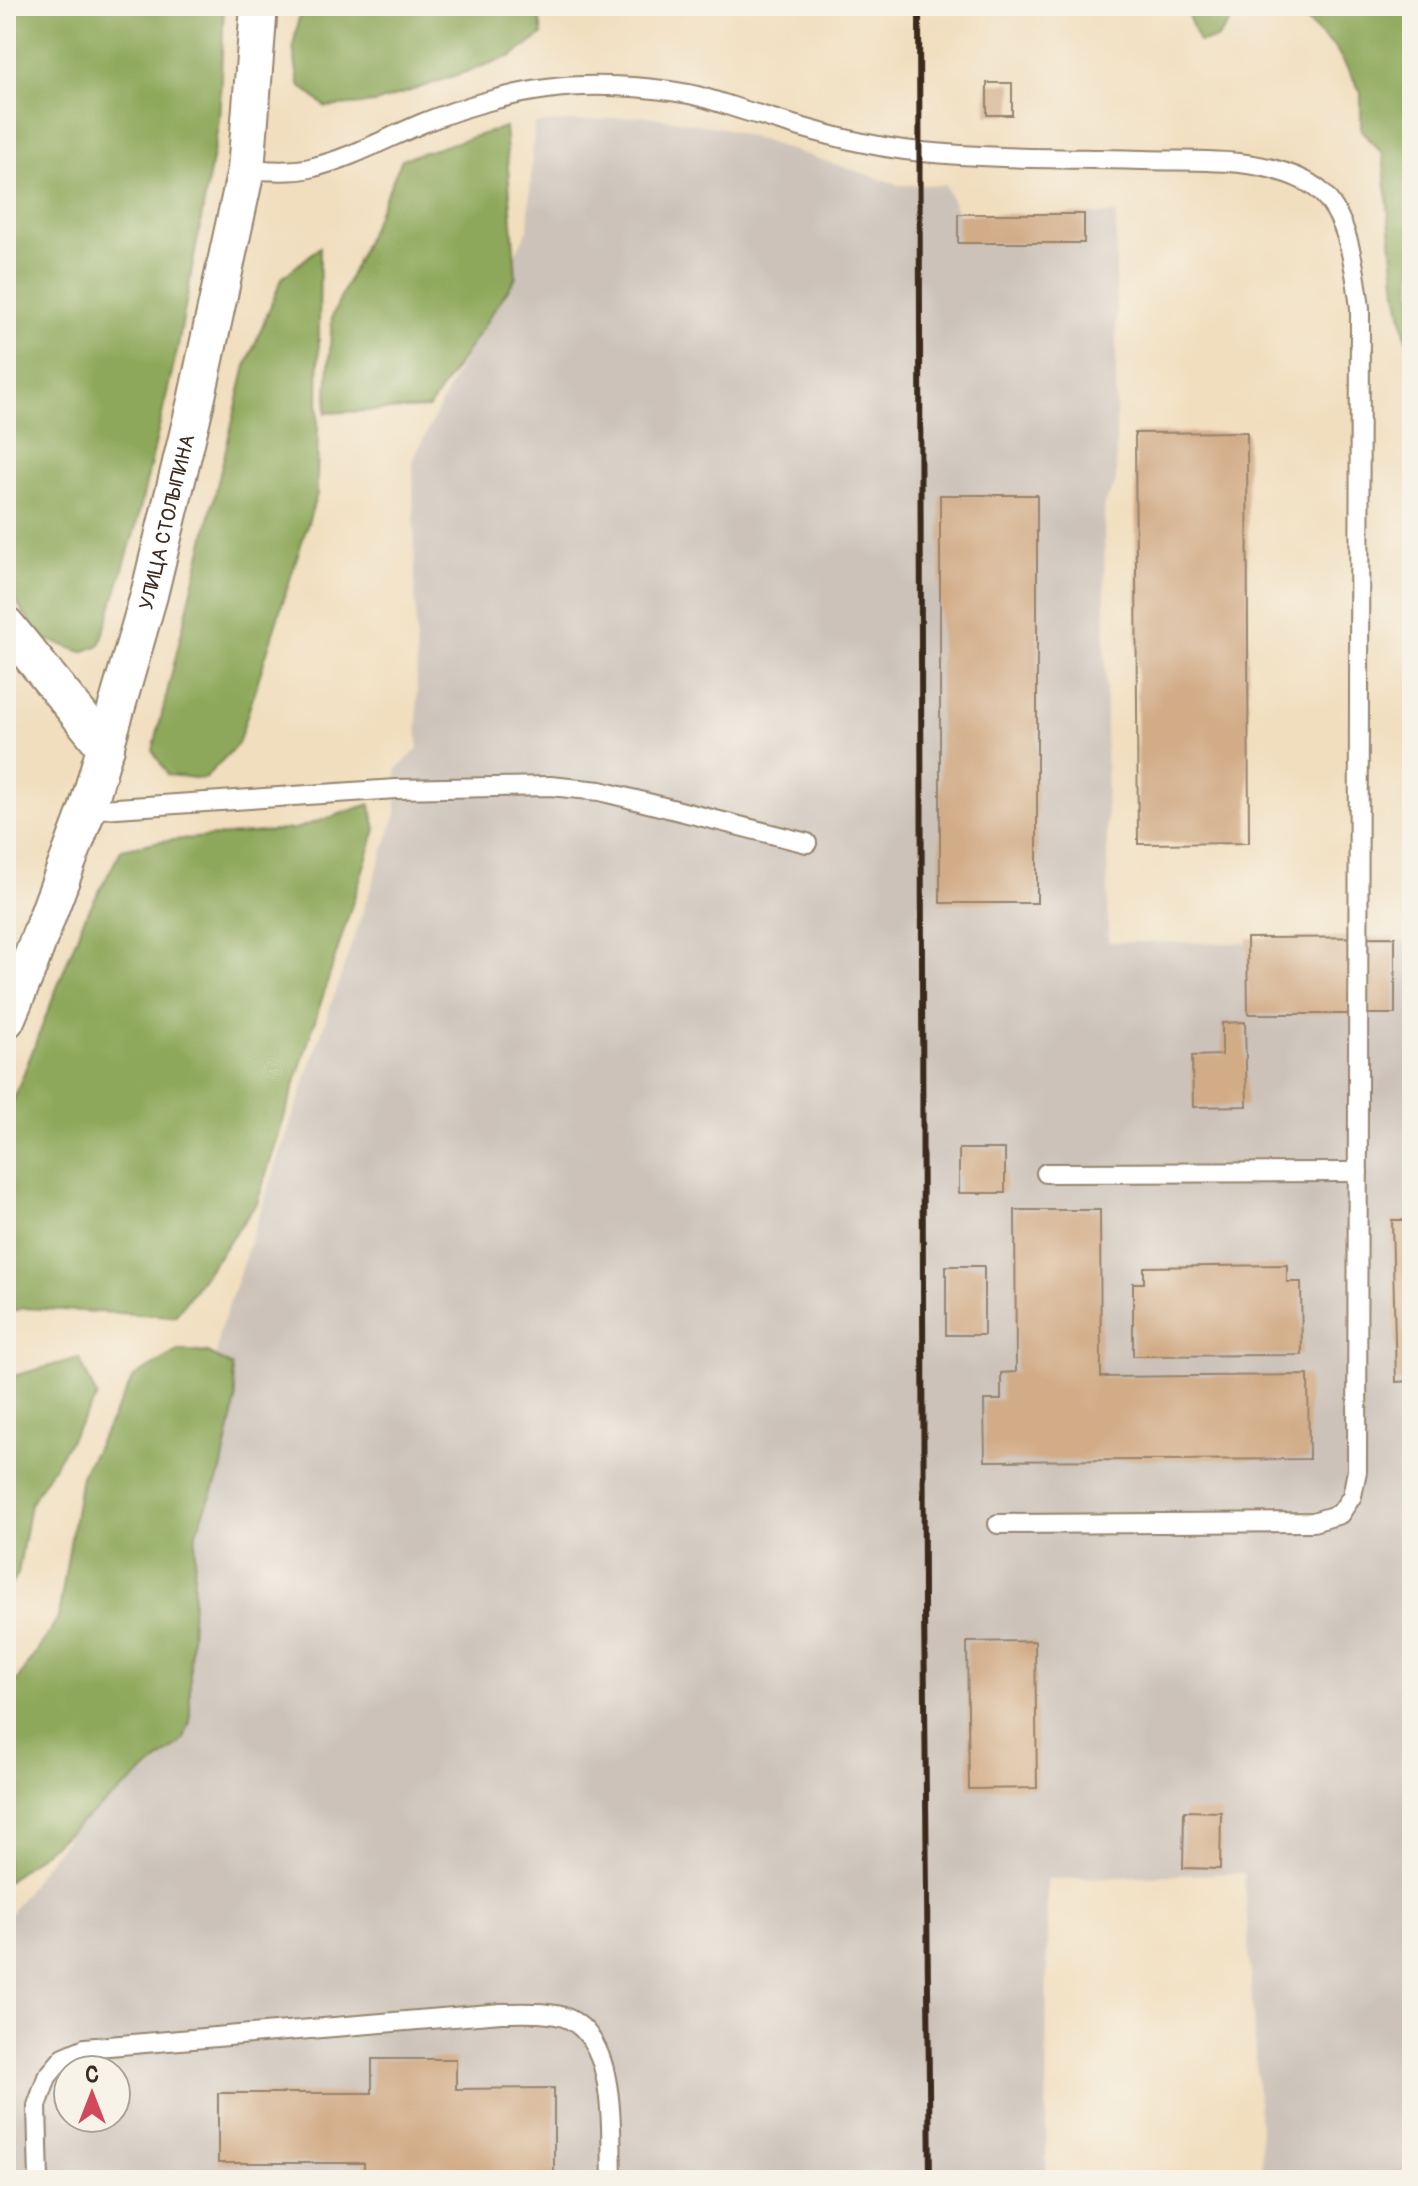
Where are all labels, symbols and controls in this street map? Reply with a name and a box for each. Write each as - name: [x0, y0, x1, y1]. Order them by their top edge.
- street label: УЛИЦА СТОЛЫПИНА: [133, 432, 200, 613]
- north arrow: [52, 2054, 132, 2134]
- text: С: [85, 2061, 99, 2089]

